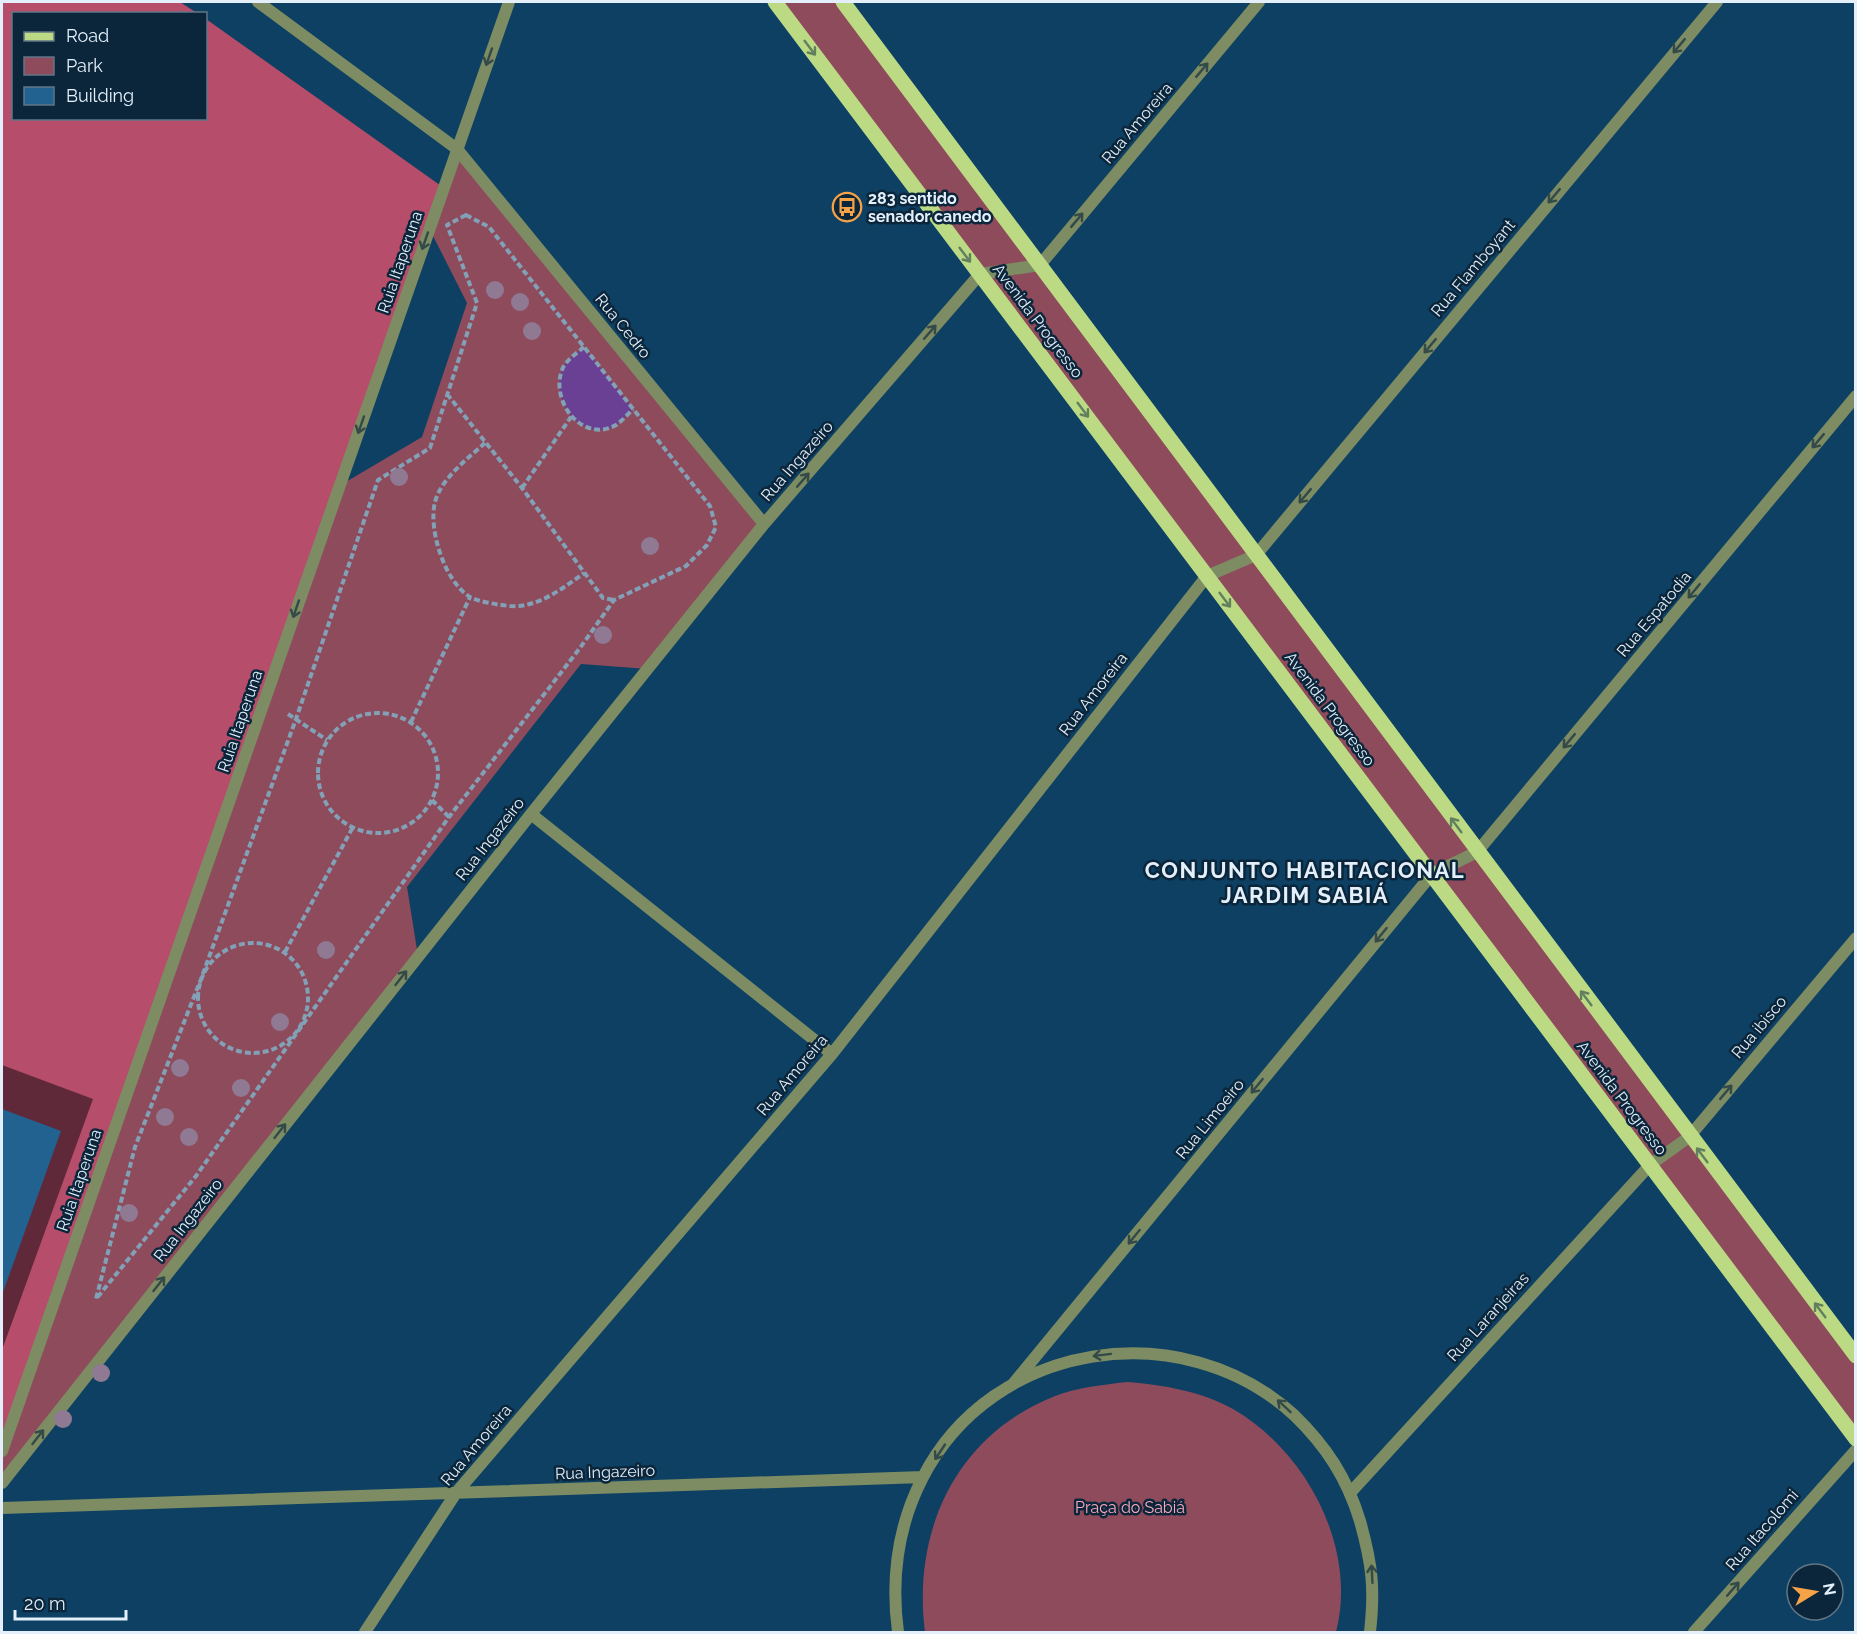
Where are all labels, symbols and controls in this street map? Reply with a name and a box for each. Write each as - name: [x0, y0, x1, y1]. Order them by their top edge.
- legend: [12, 12, 207, 120]
- text: Road: [66, 25, 109, 46]
- one-way arrow: [1673, 38, 1686, 54]
- one-way arrow: [804, 40, 817, 56]
- one-way arrow: [483, 47, 494, 66]
- text: Park: [66, 55, 103, 76]
- one-way arrow: [1195, 63, 1209, 78]
- street label: Rua Amoreira: [1098, 79, 1176, 167]
- text: Building: [66, 85, 134, 106]
- one-way arrow: [1548, 188, 1561, 204]
- place label: 283 sentido senador canedo: [868, 189, 992, 226]
- bus stop icon: 283 sentido senador canedo: [831, 191, 863, 223]
- street label: Ruia Itaperuna: [374, 209, 426, 315]
- one-way arrow: [1070, 213, 1084, 228]
- street label: Rua Flamboyant: [1427, 215, 1519, 320]
- one-way arrow: [418, 231, 429, 250]
- one-way arrow: [959, 246, 972, 262]
- street label: Avenida Progresso: [989, 260, 1087, 382]
- street label: Rua Cedro: [591, 290, 655, 362]
- one-way arrow: [923, 325, 937, 340]
- one-way arrow: [1423, 338, 1436, 354]
- one-way arrow: [1076, 402, 1089, 418]
- one-way arrow: [354, 415, 365, 434]
- street label: Rua Ingazeiro: [757, 417, 837, 505]
- one-way arrow: [1812, 433, 1825, 449]
- one-way arrow: [796, 472, 809, 488]
- one-way arrow: [1298, 488, 1312, 503]
- street label: Rua Espatodia: [1613, 567, 1695, 661]
- one-way arrow: [1687, 583, 1700, 599]
- one-way arrow: [1219, 591, 1232, 607]
- one-way arrow: [290, 599, 301, 618]
- street label: Avenida Progresso: [1281, 648, 1379, 770]
- street label: Rua Amoreira: [1055, 649, 1131, 739]
- street label: Ruia Itaperuna: [214, 668, 266, 774]
- one-way arrow: [1562, 733, 1576, 748]
- street label: Rua Ingazeiro: [452, 794, 528, 884]
- one-way arrow: [1450, 818, 1463, 834]
- district label: CONJUNTO HABITACIONAL JARDIM SABIÁ: [1145, 857, 1465, 908]
- one-way arrow: [1375, 927, 1388, 943]
- one-way arrow: [394, 971, 407, 987]
- one-way arrow: [1579, 991, 1592, 1007]
- street label: Rua ibisco: [1727, 992, 1791, 1062]
- street label: Rua Amoreira: [753, 1031, 831, 1119]
- street label: Avenida Progresso: [1573, 1037, 1671, 1159]
- street label: Rua Limoeiro: [1172, 1075, 1248, 1163]
- one-way arrow: [1251, 1078, 1264, 1094]
- one-way arrow: [1719, 1085, 1733, 1100]
- one-way arrow: [273, 1124, 286, 1140]
- street label: Ruia Itaperuna: [53, 1127, 105, 1233]
- one-way arrow: [1696, 1147, 1709, 1163]
- street label: Rua Ingazeiro: [150, 1175, 226, 1265]
- one-way arrow: [1127, 1229, 1140, 1245]
- street label: Rua Laranjeiras: [1443, 1269, 1533, 1365]
- one-way arrow: [152, 1276, 165, 1292]
- one-way arrow: [1814, 1302, 1827, 1318]
- one-way arrow: [1093, 1349, 1112, 1360]
- one-way arrow: [1277, 1400, 1292, 1414]
- street label: Rua Amoreira: [437, 1401, 515, 1489]
- one-way arrow: [31, 1429, 44, 1445]
- one-way arrow: [934, 1443, 946, 1460]
- street label: Rua Ingazeiro: [555, 1461, 655, 1483]
- street label: Rua Itacolomi: [1722, 1486, 1802, 1574]
- park label: Praça do Sabiá: [1075, 1498, 1185, 1517]
- north arrow: [1785, 1562, 1845, 1622]
- one-way arrow: [1366, 1565, 1377, 1585]
- text: N: [1819, 1581, 1840, 1597]
- one-way arrow: [1726, 1582, 1740, 1597]
- scale bar: [15, 1583, 126, 1621]
- text: 20 m: [24, 1593, 66, 1614]

